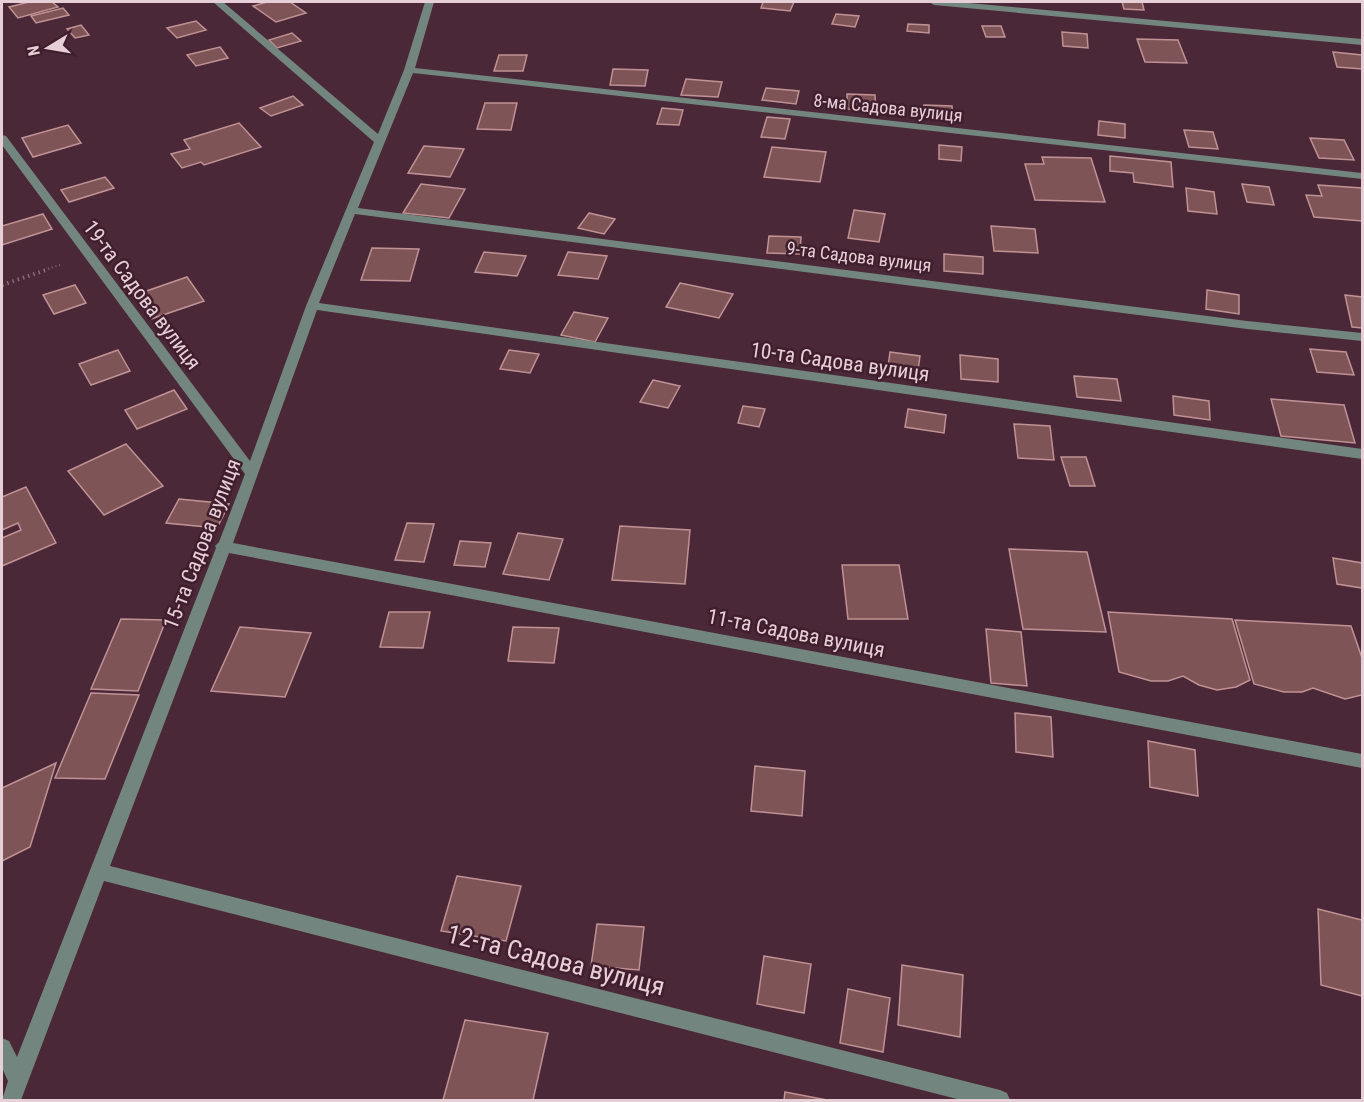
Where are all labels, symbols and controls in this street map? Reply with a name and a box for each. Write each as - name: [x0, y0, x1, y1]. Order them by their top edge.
- north arrow: [18, 18, 78, 78]
- text: N: [24, 44, 44, 57]
- street label: 8-ма Садова вулиця: [812, 89, 964, 126]
- street label: 19-та Садова вулиця: [78, 216, 206, 374]
- street label: 9-та Садова вулиця: [786, 237, 933, 276]
- street label: 10-та Садова вулиця: [749, 338, 931, 386]
- street label: 15-та Садова вулиця: [158, 456, 246, 632]
- street label: 11-та Садова вулиця: [705, 604, 887, 662]
- street label: 12-та Садова вулиця: [444, 918, 668, 1002]

